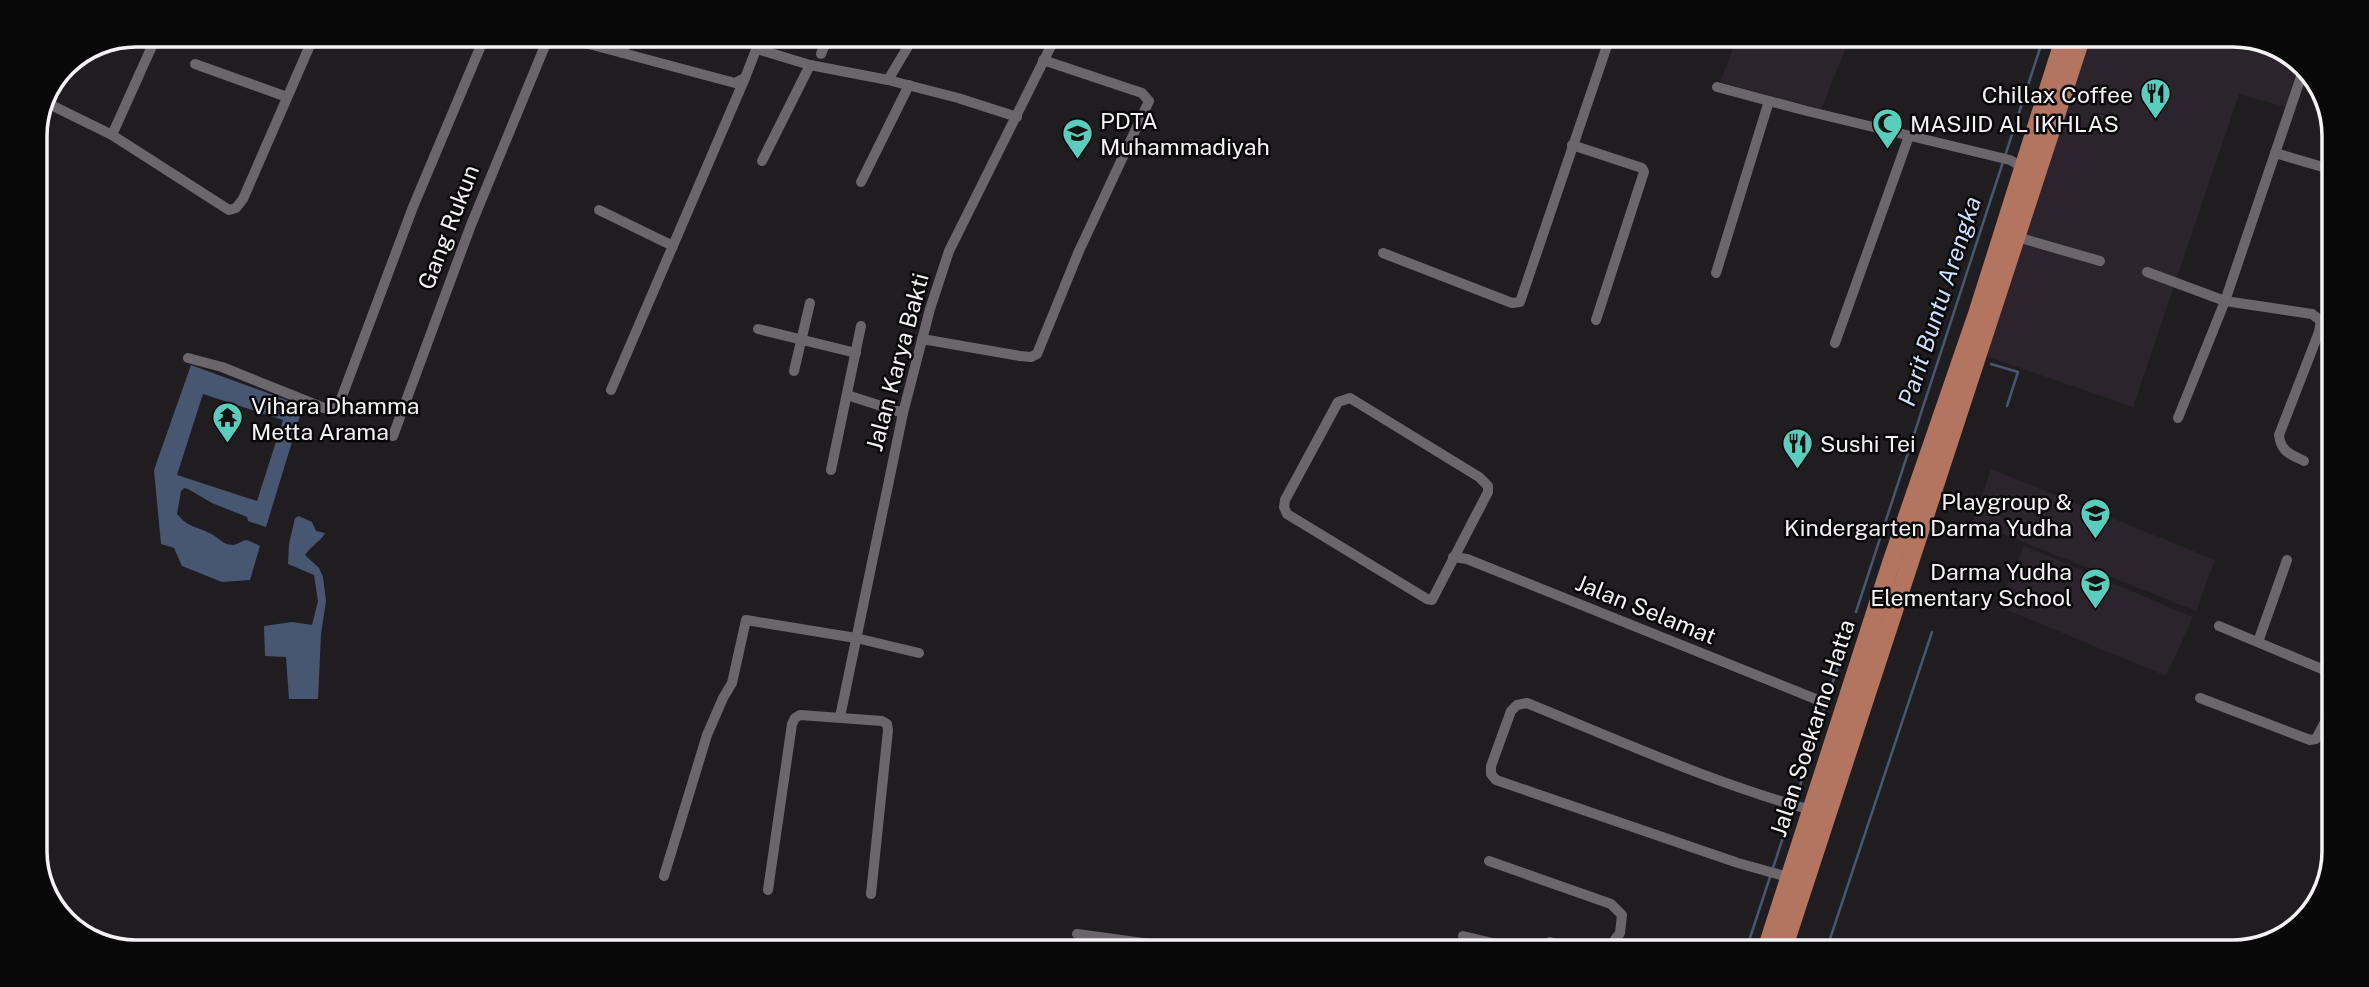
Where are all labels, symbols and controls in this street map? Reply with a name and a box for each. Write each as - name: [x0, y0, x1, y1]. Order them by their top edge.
- restaurant icon: Chillax Coffee: [2139, 77, 2173, 121]
- place label: Chillax Coffee: [1982, 81, 2133, 108]
- mosque icon: MASJID AL IKHLAS: [1870, 106, 1904, 150]
- place label: PDTA Muhammadiyah: [1100, 107, 1270, 160]
- place label: MASJID AL IKHLAS: [1910, 110, 2119, 137]
- school or university icon: PDTA Muhammadiyah: [1060, 116, 1094, 160]
- street label: Gang Rukun: [412, 161, 484, 293]
- water label: Parit Buntu Arengka: [1892, 193, 1986, 409]
- street label: Jalan Karya Bakti: [860, 270, 934, 454]
- place label: Vihara Dhamma Metta Arama: [251, 392, 420, 445]
- temple icon: Vihara Dhamma Metta Arama: [211, 401, 245, 445]
- restaurant icon: Sushi Tei: [1780, 426, 1814, 470]
- place label: Sushi Tei: [1820, 430, 1916, 457]
- place label: Playgroup & Kindergarten Darma Yudha: [1784, 488, 2072, 541]
- school or university icon: Playgroup & Kindergarten Darma Yudha: [2078, 497, 2112, 541]
- place label: Darma Yudha Elementary School: [1870, 558, 2072, 611]
- school or university icon: Darma Yudha Elementary School: [2078, 567, 2112, 611]
- street label: Jalan Selamat: [1572, 569, 1720, 649]
- street label: Jalan Soekarno Hatta: [1764, 616, 1860, 840]

